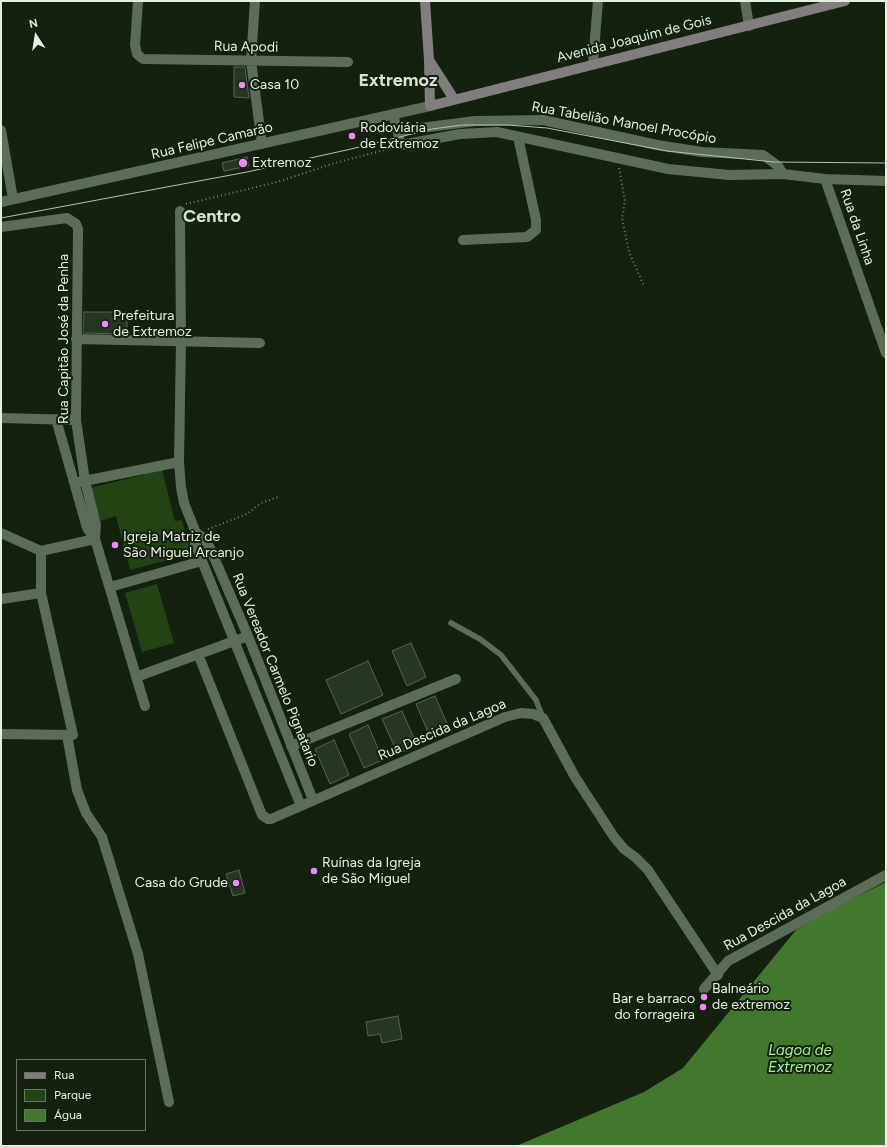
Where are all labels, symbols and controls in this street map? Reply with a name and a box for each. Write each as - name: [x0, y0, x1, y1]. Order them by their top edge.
- street label: Avenida Joaquim de Gois: [555, 12, 713, 66]
- north arrow: [16, 16, 56, 56]
- text: N: [28, 17, 39, 31]
- street label: Rua Apodi: [214, 38, 278, 56]
- district label: Extremoz: [358, 70, 438, 92]
- place label: Casa 10: [250, 77, 299, 93]
- marker: Casa 10: [237, 80, 247, 90]
- street label: Rua Tabelião Manoel Procópio: [530, 98, 718, 148]
- street label: Rua Felipe Camarão: [150, 119, 274, 163]
- place label: Rodoviária de Extremoz: [360, 120, 439, 152]
- marker: Rodoviária de Extremoz: [347, 131, 357, 141]
- place label: Extremoz: [252, 155, 312, 171]
- marker: Extremoz: [237, 157, 249, 169]
- street label: Rua da Linha: [836, 187, 878, 267]
- district label: Centro: [183, 206, 241, 228]
- street label: Rua Capitão José da Penha: [56, 254, 72, 424]
- place label: Prefeitura de Extremoz: [113, 308, 192, 340]
- marker: Prefeitura de Extremoz: [100, 319, 110, 329]
- place label: Igreja Matriz de São Miguel Arcanjo: [123, 529, 244, 562]
- marker: Igreja Matriz de São Miguel Arcanjo: [110, 540, 120, 550]
- street label: Rua Vereador Carmelo Pignatario: [228, 571, 322, 769]
- street label: Rua Descida da Lagoa: [376, 695, 508, 765]
- place label: Ruínas da Igreja de São Miguel: [322, 855, 421, 888]
- marker: Ruínas da Igreja de São Miguel: [309, 866, 319, 876]
- street label: Rua Descida da Lagoa: [721, 873, 849, 955]
- place label: Casa do Grude: [135, 875, 228, 891]
- marker: Casa do Grude: [231, 878, 241, 888]
- place label: Balneário de extremoz: [712, 981, 790, 1014]
- place label: Bar e barraco do forrageira: [612, 991, 695, 1024]
- marker: Balneário de extremoz: [699, 992, 709, 1002]
- marker: Bar e barraco do forrageira: [698, 1002, 708, 1012]
- water label: Lagoa de Extremoz: [768, 1042, 832, 1077]
- legend: [16, 1059, 146, 1131]
- text: Rua: [54, 1068, 74, 1082]
- text: Parque: [54, 1088, 91, 1102]
- text: Água: [54, 1108, 82, 1122]

